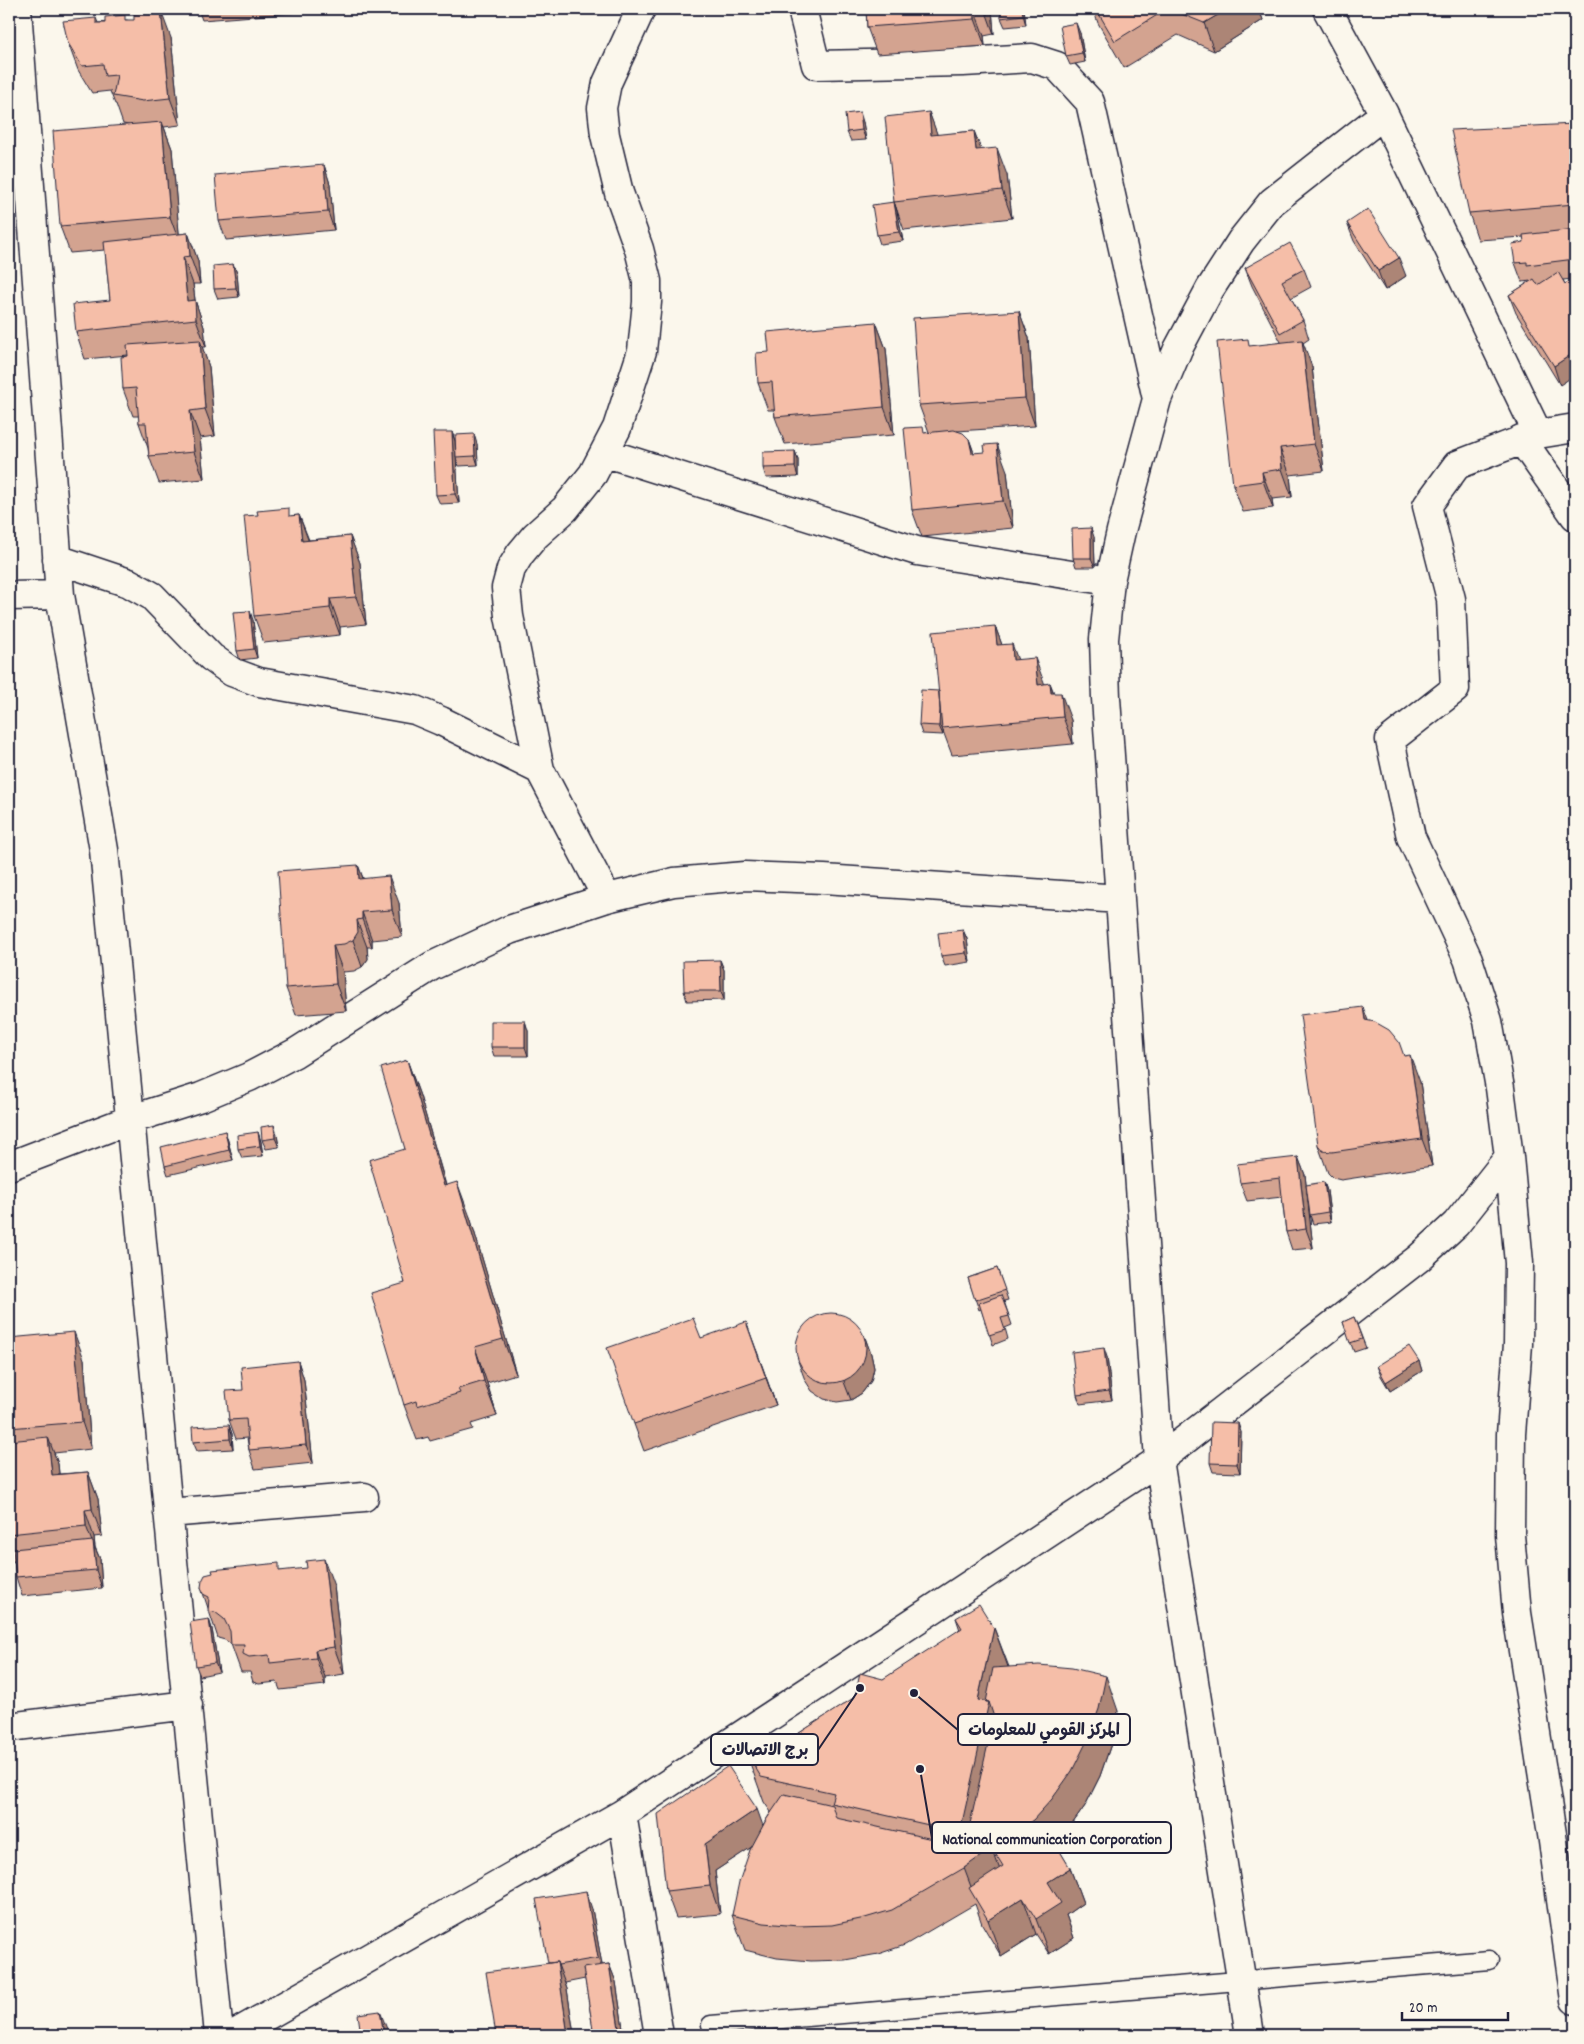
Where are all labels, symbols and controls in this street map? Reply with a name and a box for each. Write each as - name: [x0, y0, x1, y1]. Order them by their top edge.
- callout: المركز القومي للمعلومات: [958, 1714, 1130, 1745]
- text: المركز القومي للمعلومات: [968, 1720, 1120, 1744]
- callout: برج الاتصالات: [711, 1734, 818, 1765]
- text: برج الاتصالات: [722, 1740, 808, 1763]
- callout: National communication Corporation: [932, 1822, 1171, 1853]
- text: National communication Corporation: [942, 1829, 1162, 1852]
- scale bar: [1402, 1989, 1508, 2021]
- text: 20 m: [1409, 1998, 1437, 2020]

